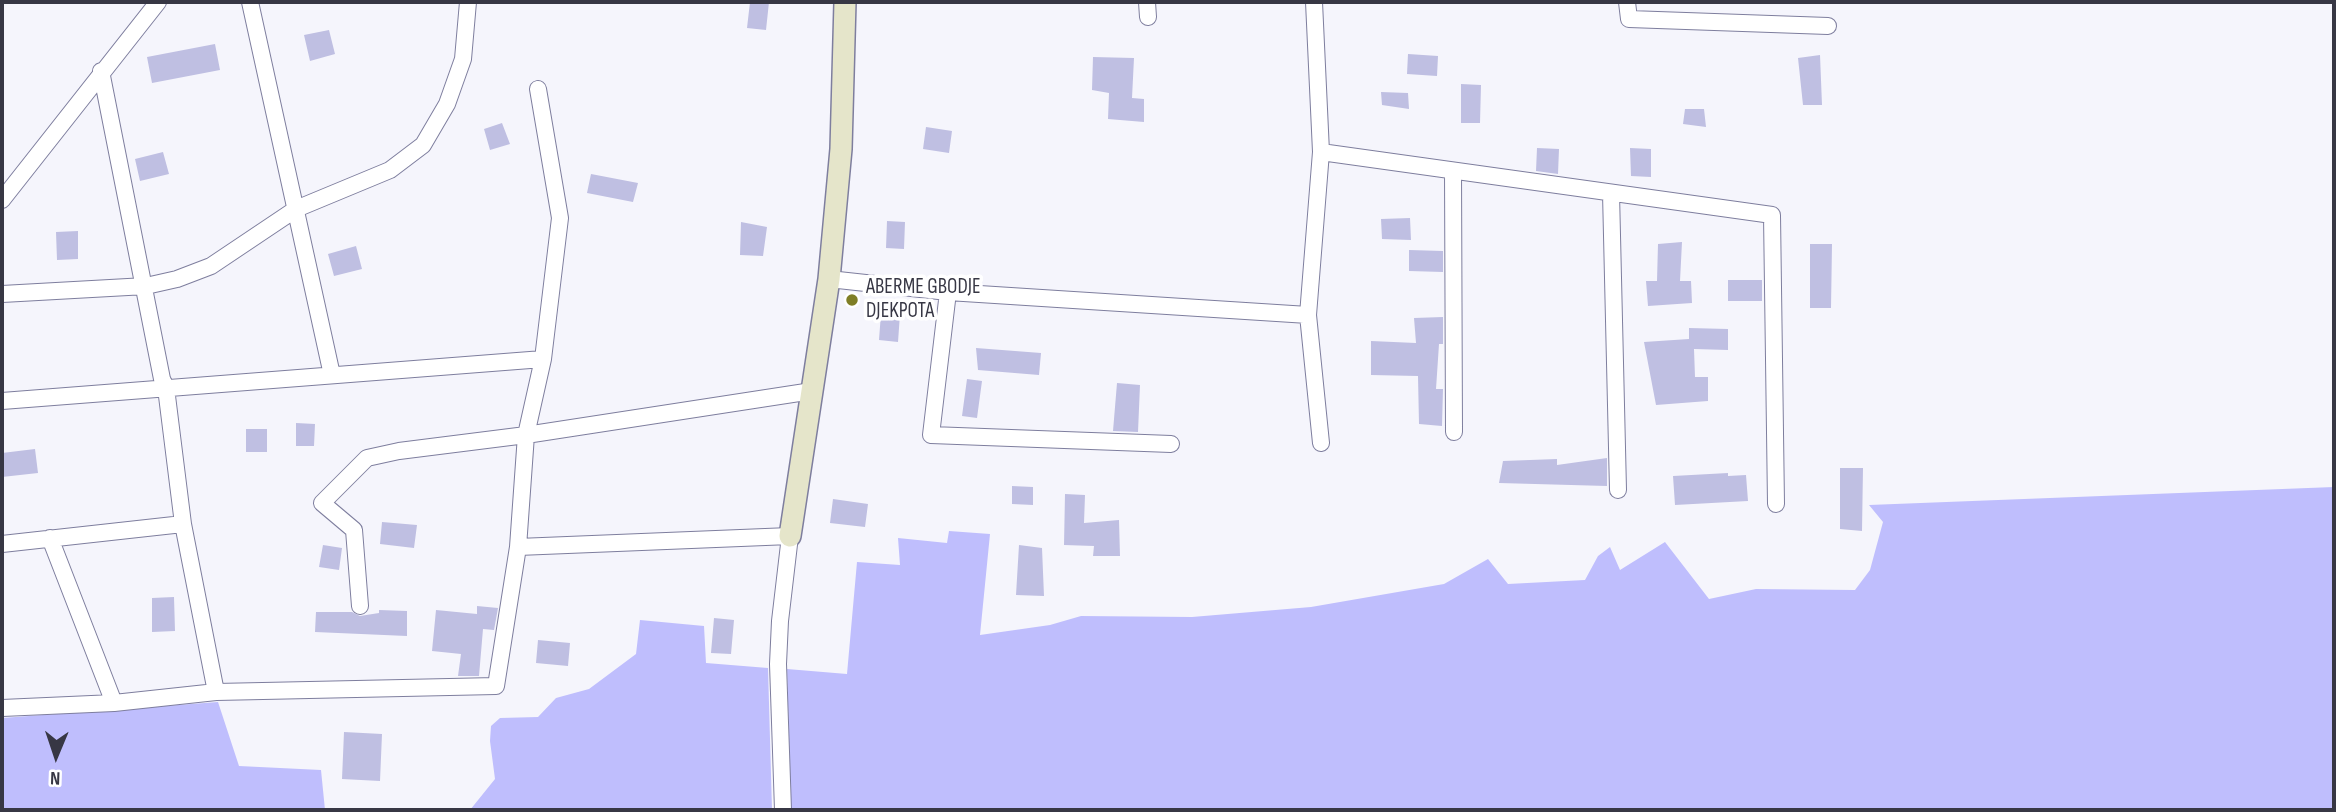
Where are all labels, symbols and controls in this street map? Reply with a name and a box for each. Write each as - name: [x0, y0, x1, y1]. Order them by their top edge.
- place label: ABERME GBODJE DJEKPOTA: [866, 275, 981, 325]
- marker: ABERME GBODJE DJEKPOTA: [844, 292, 860, 308]
- north arrow: [21, 721, 91, 791]
- text: N: [50, 766, 61, 789]

